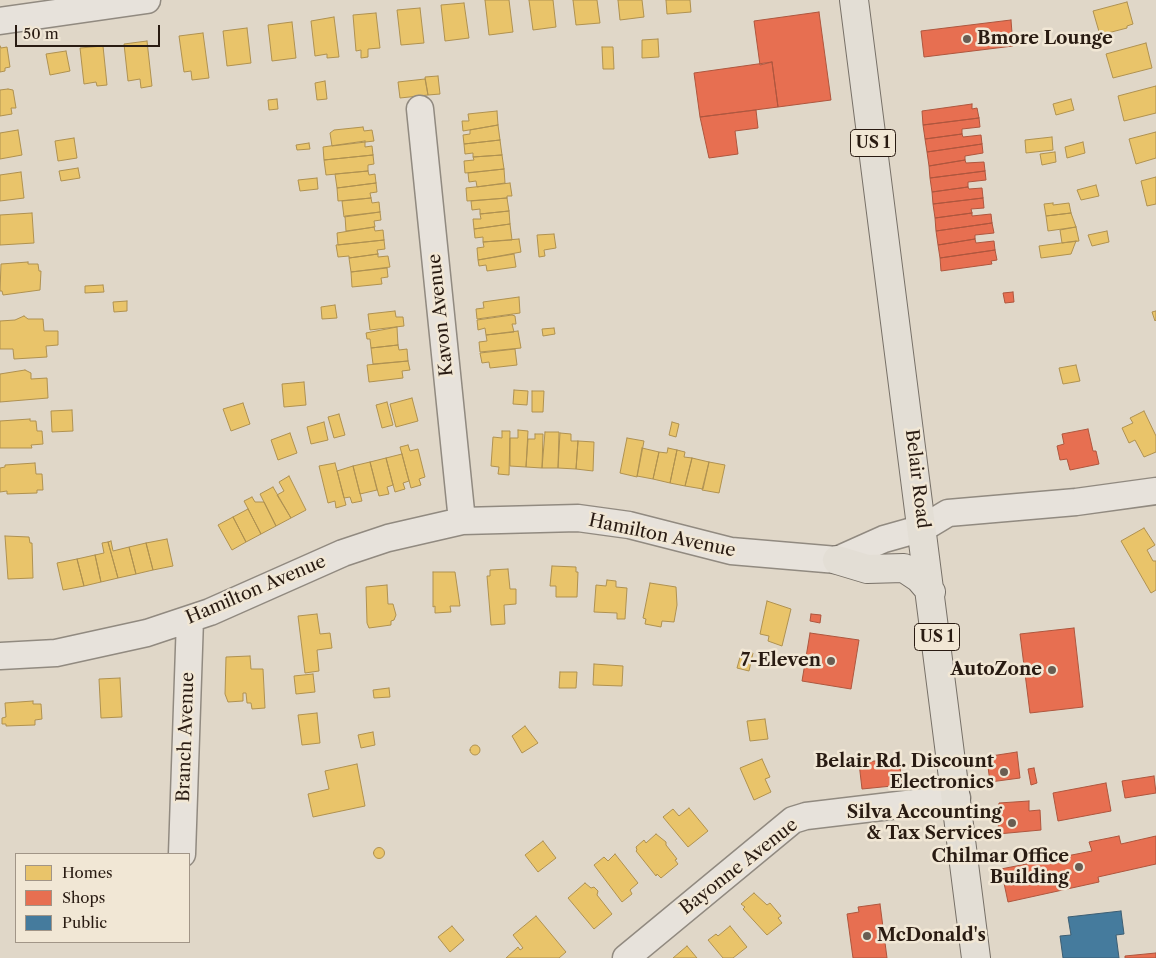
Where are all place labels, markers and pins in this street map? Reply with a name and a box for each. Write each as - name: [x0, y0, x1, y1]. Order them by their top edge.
- place label: Bmore Lounge: [977, 28, 1113, 50]
- marker: Bmore Lounge: [961, 33, 973, 45]
- place label: 7-Eleven: [741, 650, 821, 672]
- marker: 7-Eleven: [825, 655, 837, 667]
- place label: AutoZone: [951, 659, 1042, 681]
- marker: AutoZone: [1046, 664, 1058, 676]
- place label: Belair Rd. Discount Electronics: [815, 751, 994, 794]
- marker: Belair Rd. Discount Electronics: [998, 766, 1010, 778]
- place label: Silva Accounting & Tax Services: [847, 802, 1002, 844]
- marker: Silva Accounting & Tax Services: [1006, 817, 1018, 829]
- place label: Chilmar Office Building: [932, 846, 1069, 889]
- marker: Chilmar Office Building: [1073, 861, 1085, 873]
- place label: McDonald's: [877, 925, 986, 947]
- marker: McDonald's: [861, 930, 873, 942]

